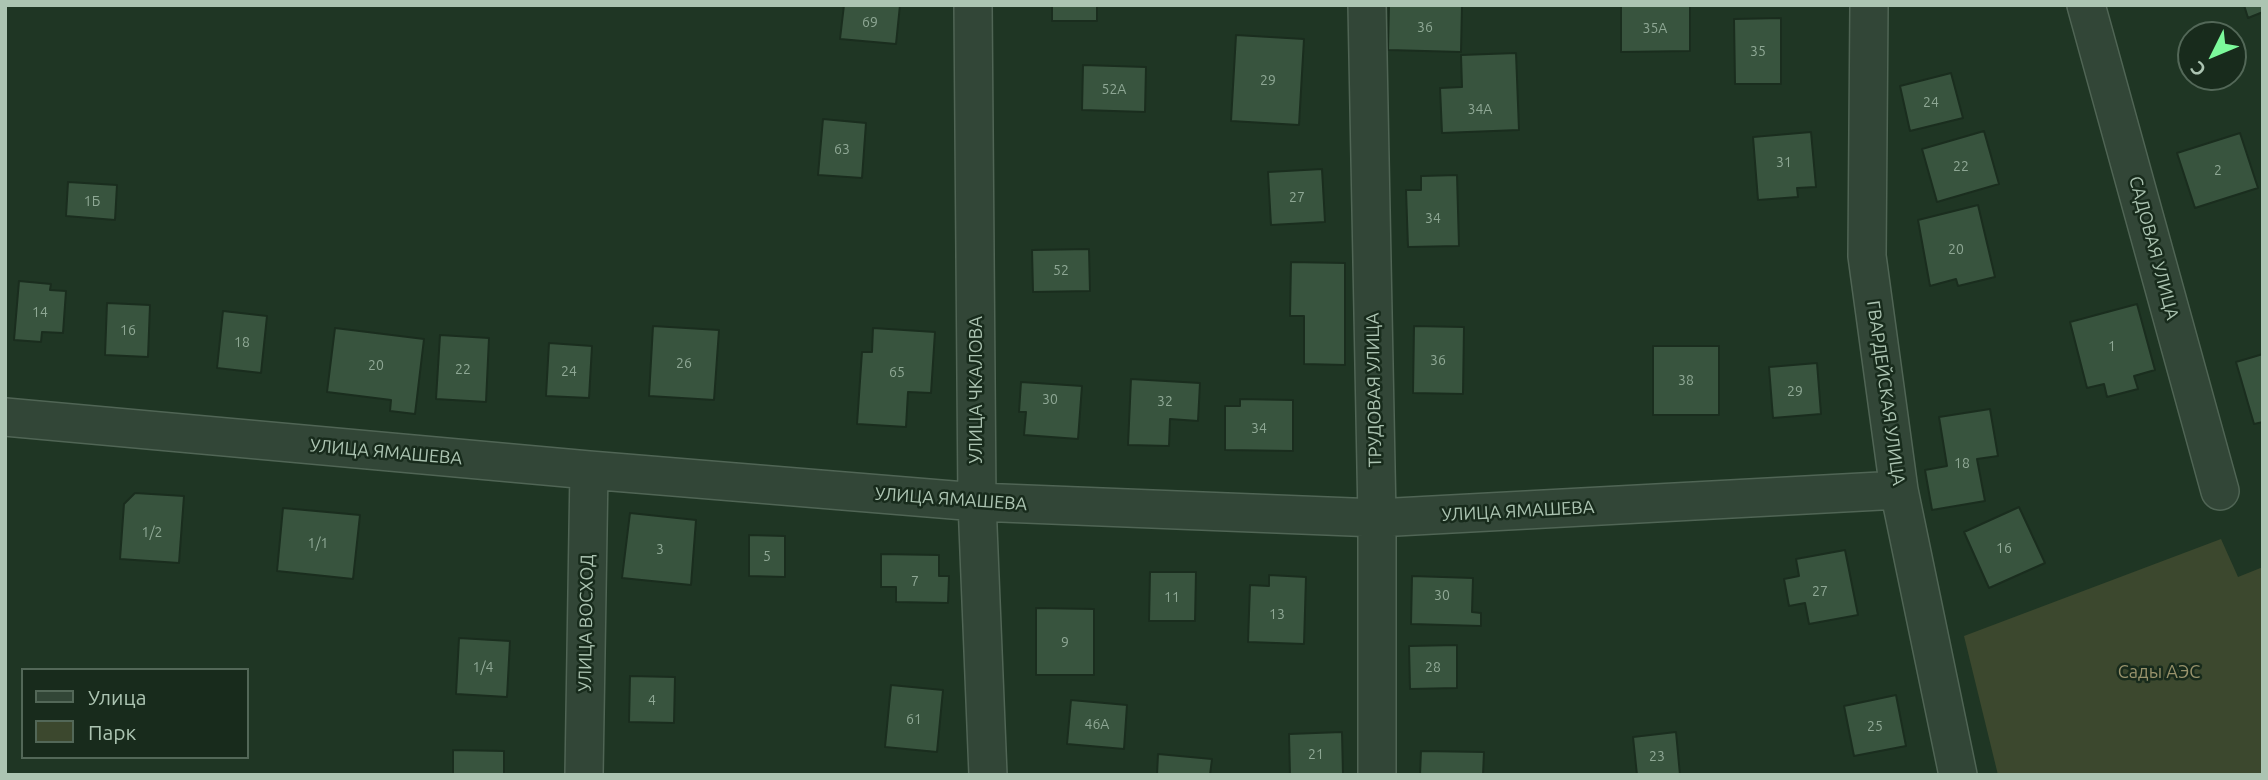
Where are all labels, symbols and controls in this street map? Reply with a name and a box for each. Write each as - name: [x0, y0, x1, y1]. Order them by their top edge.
- house number: 69: [862, 14, 878, 30]
- house number: 36: [1417, 19, 1433, 35]
- house number: 35А: [1643, 20, 1667, 36]
- north arrow: [2177, 21, 2247, 91]
- house number: 35: [1750, 43, 1766, 59]
- text: С: [2186, 57, 2210, 81]
- house number: 29: [1260, 72, 1276, 88]
- house number: 52А: [1102, 81, 1126, 97]
- house number: 24: [1923, 94, 1939, 110]
- house number: 34А: [1468, 101, 1492, 117]
- house number: 63: [834, 141, 850, 157]
- house number: 31: [1776, 154, 1792, 170]
- house number: 22: [1953, 158, 1969, 174]
- house number: 2: [2214, 162, 2222, 178]
- street label: САДОВАЯ УЛИЦА: [2124, 174, 2184, 322]
- house number: 27: [1289, 189, 1305, 205]
- house number: 1Б: [84, 193, 100, 209]
- house number: 34: [1425, 210, 1441, 226]
- house number: 20: [1948, 241, 1964, 257]
- house number: 52: [1053, 262, 1069, 278]
- street label: ГВАРДЕЙСКАЯ УЛИЦА: [1862, 299, 1910, 487]
- house number: 14: [32, 304, 48, 320]
- street label: ТРУДОВАЯ УЛИЦА: [1362, 313, 1386, 467]
- street label: УЛИЦА ЧКАЛОВА: [965, 316, 987, 464]
- house number: 16: [120, 322, 136, 338]
- house number: 18: [234, 334, 250, 350]
- house number: 1: [2108, 338, 2116, 354]
- house number: 36: [1430, 352, 1446, 368]
- house number: 26: [676, 355, 692, 371]
- house number: 20: [368, 357, 384, 373]
- house number: 22: [455, 361, 471, 377]
- house number: 24: [561, 363, 577, 379]
- house number: 65: [889, 364, 905, 380]
- house number: 38: [1678, 372, 1694, 388]
- house number: 29: [1787, 383, 1803, 399]
- house number: 30: [1042, 391, 1058, 407]
- house number: 32: [1157, 393, 1173, 409]
- house number: 34: [1251, 420, 1267, 436]
- street label: УЛИЦА ЯМАШЕВА: [309, 435, 463, 469]
- house number: 18: [1954, 455, 1970, 471]
- street label: УЛИЦА ЯМАШЕВА: [874, 483, 1028, 515]
- street label: УЛИЦА ЯМАШЕВА: [1441, 496, 1595, 526]
- house number: 1/2: [142, 524, 162, 540]
- house number: 1/1: [308, 535, 328, 551]
- house number: 16: [1996, 540, 2012, 556]
- house number: 3: [656, 541, 664, 557]
- house number: 5: [763, 548, 771, 564]
- street label: УЛИЦА ВОСХОД: [574, 554, 598, 692]
- house number: 7: [911, 573, 919, 589]
- house number: 27: [1812, 583, 1828, 599]
- house number: 30: [1434, 587, 1450, 603]
- house number: 11: [1164, 589, 1180, 605]
- house number: 13: [1269, 606, 1285, 622]
- house number: 9: [1061, 634, 1069, 650]
- house number: 1/4: [473, 659, 493, 675]
- house number: 28: [1425, 659, 1441, 675]
- park label: Сады АЭС: [2118, 661, 2200, 683]
- legend: [21, 668, 248, 759]
- text: Улица: [88, 685, 146, 709]
- house number: 4: [648, 692, 656, 708]
- house number: 61: [906, 711, 922, 727]
- house number: 46А: [1085, 716, 1109, 732]
- house number: 25: [1867, 718, 1883, 734]
- text: Парк: [88, 720, 136, 744]
- house number: 21: [1308, 746, 1324, 762]
- house number: 23: [1649, 748, 1665, 764]

